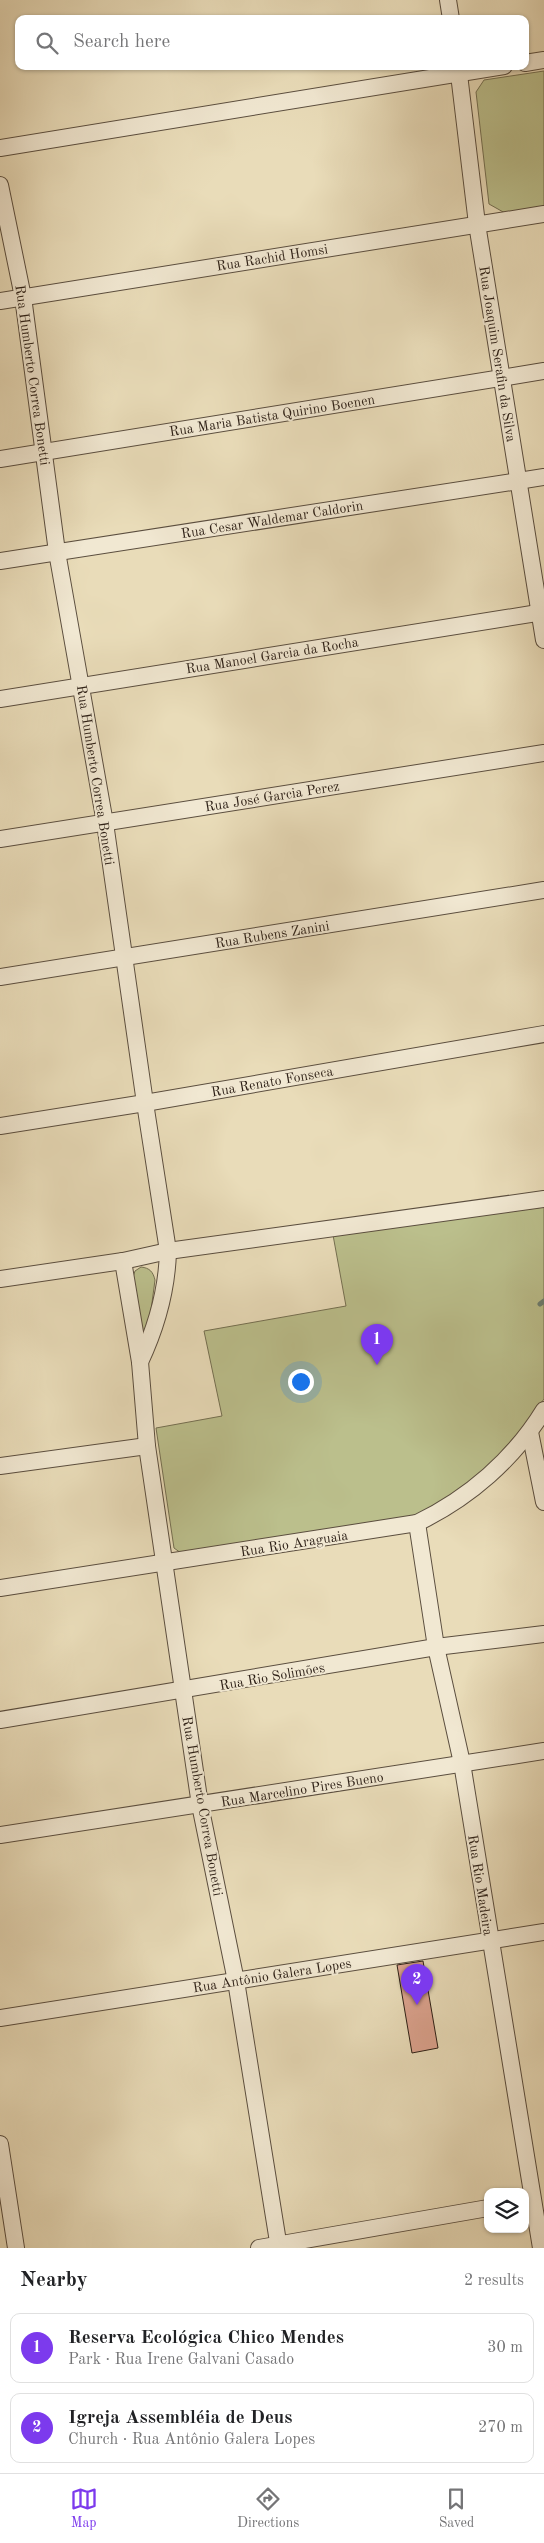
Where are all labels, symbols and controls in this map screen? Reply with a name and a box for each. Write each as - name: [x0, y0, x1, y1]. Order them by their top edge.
- search box: [15, 15, 529, 70]
- icon: search: [33, 29, 61, 57]
- text: Search here: [73, 33, 170, 52]
- street label: Rua Rachid Homsi: [215, 242, 329, 274]
- street label: Rua Joaquim Serafin da Silva: [476, 265, 518, 443]
- street label: Rua Humberto Correa Bonetti: [12, 284, 52, 467]
- street label: Rua Maria Batista Quirino Boenen: [168, 393, 376, 439]
- street label: Rua Cesar Waldemar Caldorin: [180, 499, 365, 541]
- street label: Rua Manoel Garcia da Rocha: [185, 635, 360, 677]
- street label: Rua Humberto Correa Bonetti: [74, 684, 116, 867]
- street label: Rua José Garcia Perez: [204, 779, 341, 815]
- street label: Rua Rubens Zanini: [214, 919, 331, 951]
- street label: Rua Renato Fonseca: [210, 1064, 334, 1100]
- pin: 1: [361, 1324, 393, 1365]
- your location: [288, 1369, 314, 1395]
- street label: Rua Rio Araguaia: [239, 1529, 349, 1559]
- street label: Rua Rio Solimões: [218, 1661, 326, 1693]
- street label: Rua Humberto Correa Bonetti: [179, 1715, 225, 1897]
- street label: Rua Marcelino Pires Bueno: [220, 1770, 385, 1810]
- street label: Rua Rio Madeira: [465, 1834, 495, 1937]
- street label: Rua Antônio Galera Lopes: [192, 1957, 353, 1995]
- pin: 2: [401, 1964, 433, 2005]
- map controls: [484, 2188, 529, 2233]
- button: layers: [484, 2188, 529, 2233]
- text: Nearby: [20, 2270, 88, 2291]
- text: 2 results: [464, 2273, 524, 2289]
- text: Reserva Ecológica Chico Mendes: [68, 2329, 344, 2348]
- text: 1: [32, 2340, 42, 2356]
- text: 30 m: [487, 2340, 523, 2356]
- text: Park · Rua Irene Galvani Casado: [68, 2352, 294, 2368]
- text: Igreja Assembléia de Deus: [68, 2409, 292, 2428]
- text: 2: [32, 2420, 42, 2436]
- text: 270 m: [478, 2420, 523, 2436]
- text: Church · Rua Antônio Galera Lopes: [68, 2432, 315, 2448]
- tab: Map: [70, 2485, 98, 2532]
- tab: Directions: [237, 2485, 299, 2532]
- tab: Saved: [439, 2485, 474, 2532]

